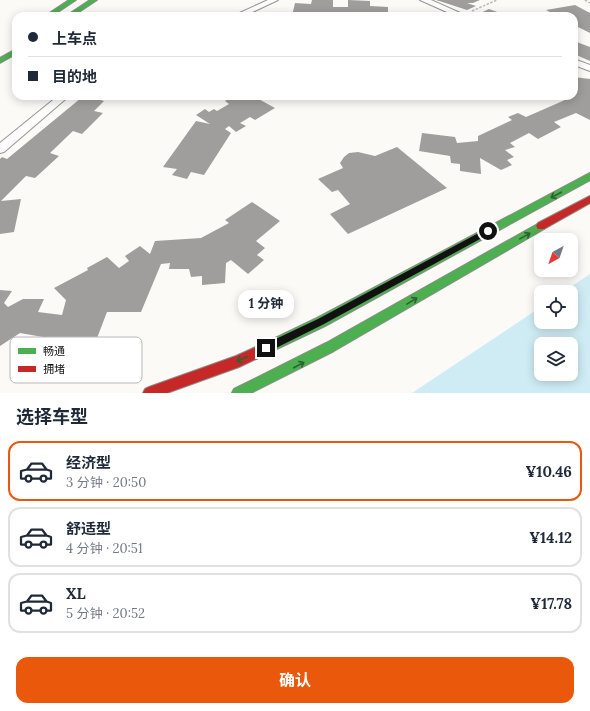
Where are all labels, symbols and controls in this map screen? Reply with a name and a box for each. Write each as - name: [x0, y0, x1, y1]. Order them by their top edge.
- text: 上车点: [52, 29, 97, 48]
- text: 目的地: [52, 67, 97, 86]
- one-way arrow: [550, 191, 562, 199]
- route start: [479, 222, 497, 240]
- one-way arrow: [519, 231, 531, 239]
- north arrow: [534, 233, 578, 277]
- map controls: [534, 233, 578, 381]
- button: locate: [534, 285, 578, 329]
- callout: 1 分钟: [238, 290, 294, 318]
- text: 1 分钟: [249, 295, 283, 312]
- one-way arrow: [406, 296, 418, 304]
- legend: [10, 337, 142, 383]
- button: layers: [534, 337, 578, 381]
- route end: [257, 339, 275, 357]
- text: 畅通: [43, 344, 65, 358]
- one-way arrow: [237, 356, 249, 363]
- one-way arrow: [293, 360, 305, 368]
- text: 拥堵: [43, 362, 65, 376]
- text: 选择车型: [16, 405, 88, 428]
- icon: car: [18, 453, 54, 489]
- text: 经济型: [66, 453, 111, 472]
- text: ¥10.46: [525, 462, 572, 481]
- text: 3 分钟 · 20:50: [66, 474, 146, 491]
- icon: car: [18, 519, 54, 555]
- text: 舒适型: [66, 519, 111, 538]
- text: ¥14.12: [529, 528, 572, 547]
- text: 4 分钟 · 20:51: [66, 540, 143, 557]
- text: XL: [66, 584, 86, 603]
- icon: car: [18, 585, 54, 621]
- text: ¥17.78: [530, 594, 572, 613]
- text: 5 分钟 · 20:52: [66, 605, 145, 622]
- button: 确认: [16, 657, 574, 703]

